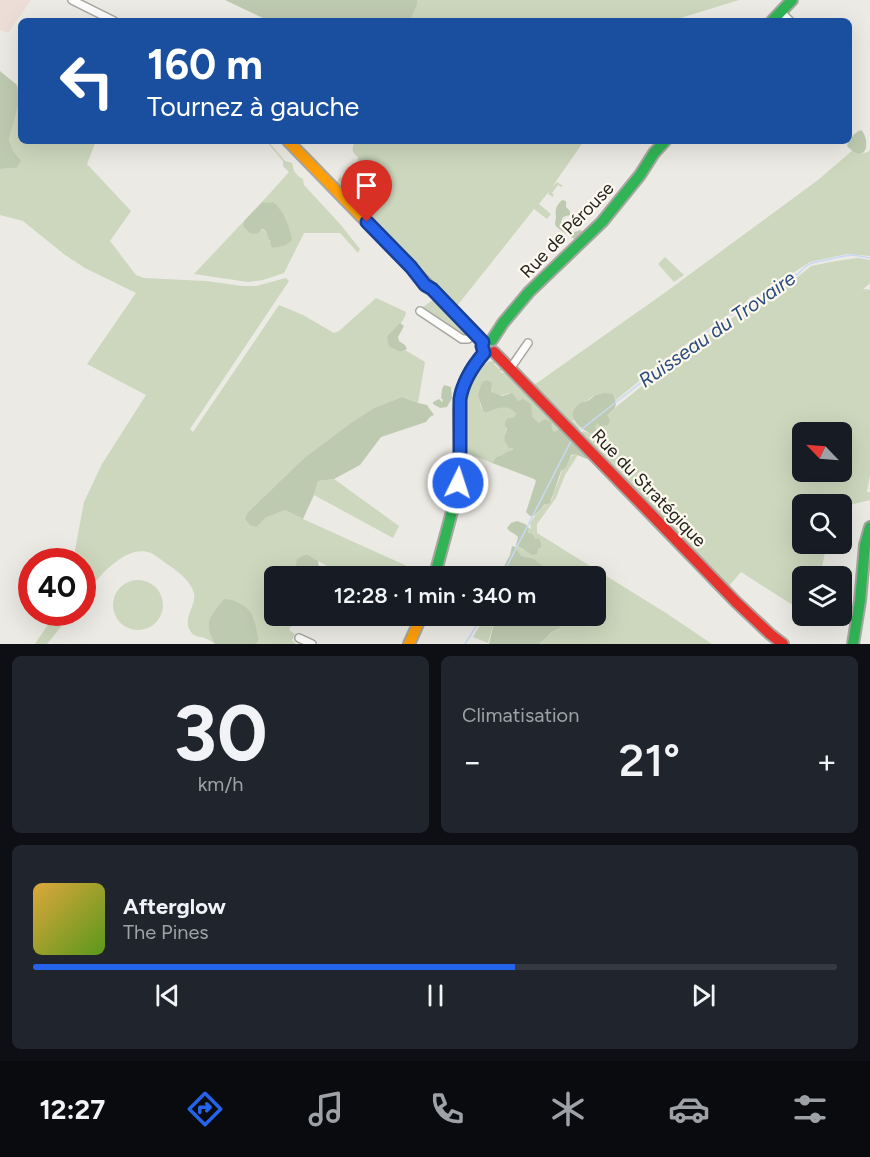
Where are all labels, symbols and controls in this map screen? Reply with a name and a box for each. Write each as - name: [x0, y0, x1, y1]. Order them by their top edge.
- text: 160 m: [147, 39, 263, 90]
- icon: left: [48, 42, 126, 120]
- text: Tournez à gauche: [147, 90, 359, 123]
- pin: [341, 160, 392, 222]
- icon: arrive: [350, 169, 383, 202]
- street label: Rue de Pérouse: [516, 177, 619, 283]
- water label: Ruisseau du Trovaire: [634, 266, 800, 392]
- north arrow: [792, 422, 852, 482]
- map controls: [792, 422, 852, 626]
- street label: Rue du Stratégique: [587, 424, 711, 552]
- position arrow: [426, 451, 490, 515]
- button: search: [792, 494, 852, 554]
- speed limit sign: 40: [18, 548, 96, 626]
- button: layers: [792, 566, 852, 626]
- text: 12:28 · 1 min · 340 m: [334, 582, 536, 609]
- text: 30: [174, 686, 267, 780]
- text: Climatisation: [462, 703, 579, 727]
- text: 21°: [619, 733, 680, 787]
- text: −: [462, 742, 483, 781]
- text: +: [816, 742, 837, 781]
- text: km/h: [198, 772, 243, 796]
- text: Afterglow: [123, 893, 226, 920]
- text: The Pines: [123, 920, 209, 944]
- icon: previous: [151, 979, 184, 1012]
- icon: pause: [419, 979, 452, 1012]
- icon: next: [687, 979, 720, 1012]
- icon: directions: [184, 1088, 226, 1130]
- icon: music: [305, 1088, 347, 1130]
- icon: phone: [426, 1088, 468, 1130]
- icon: climate: [547, 1088, 589, 1130]
- icon: car: [668, 1088, 710, 1130]
- icon: filters: [789, 1088, 831, 1130]
- text: 12:27: [39, 1093, 105, 1126]

